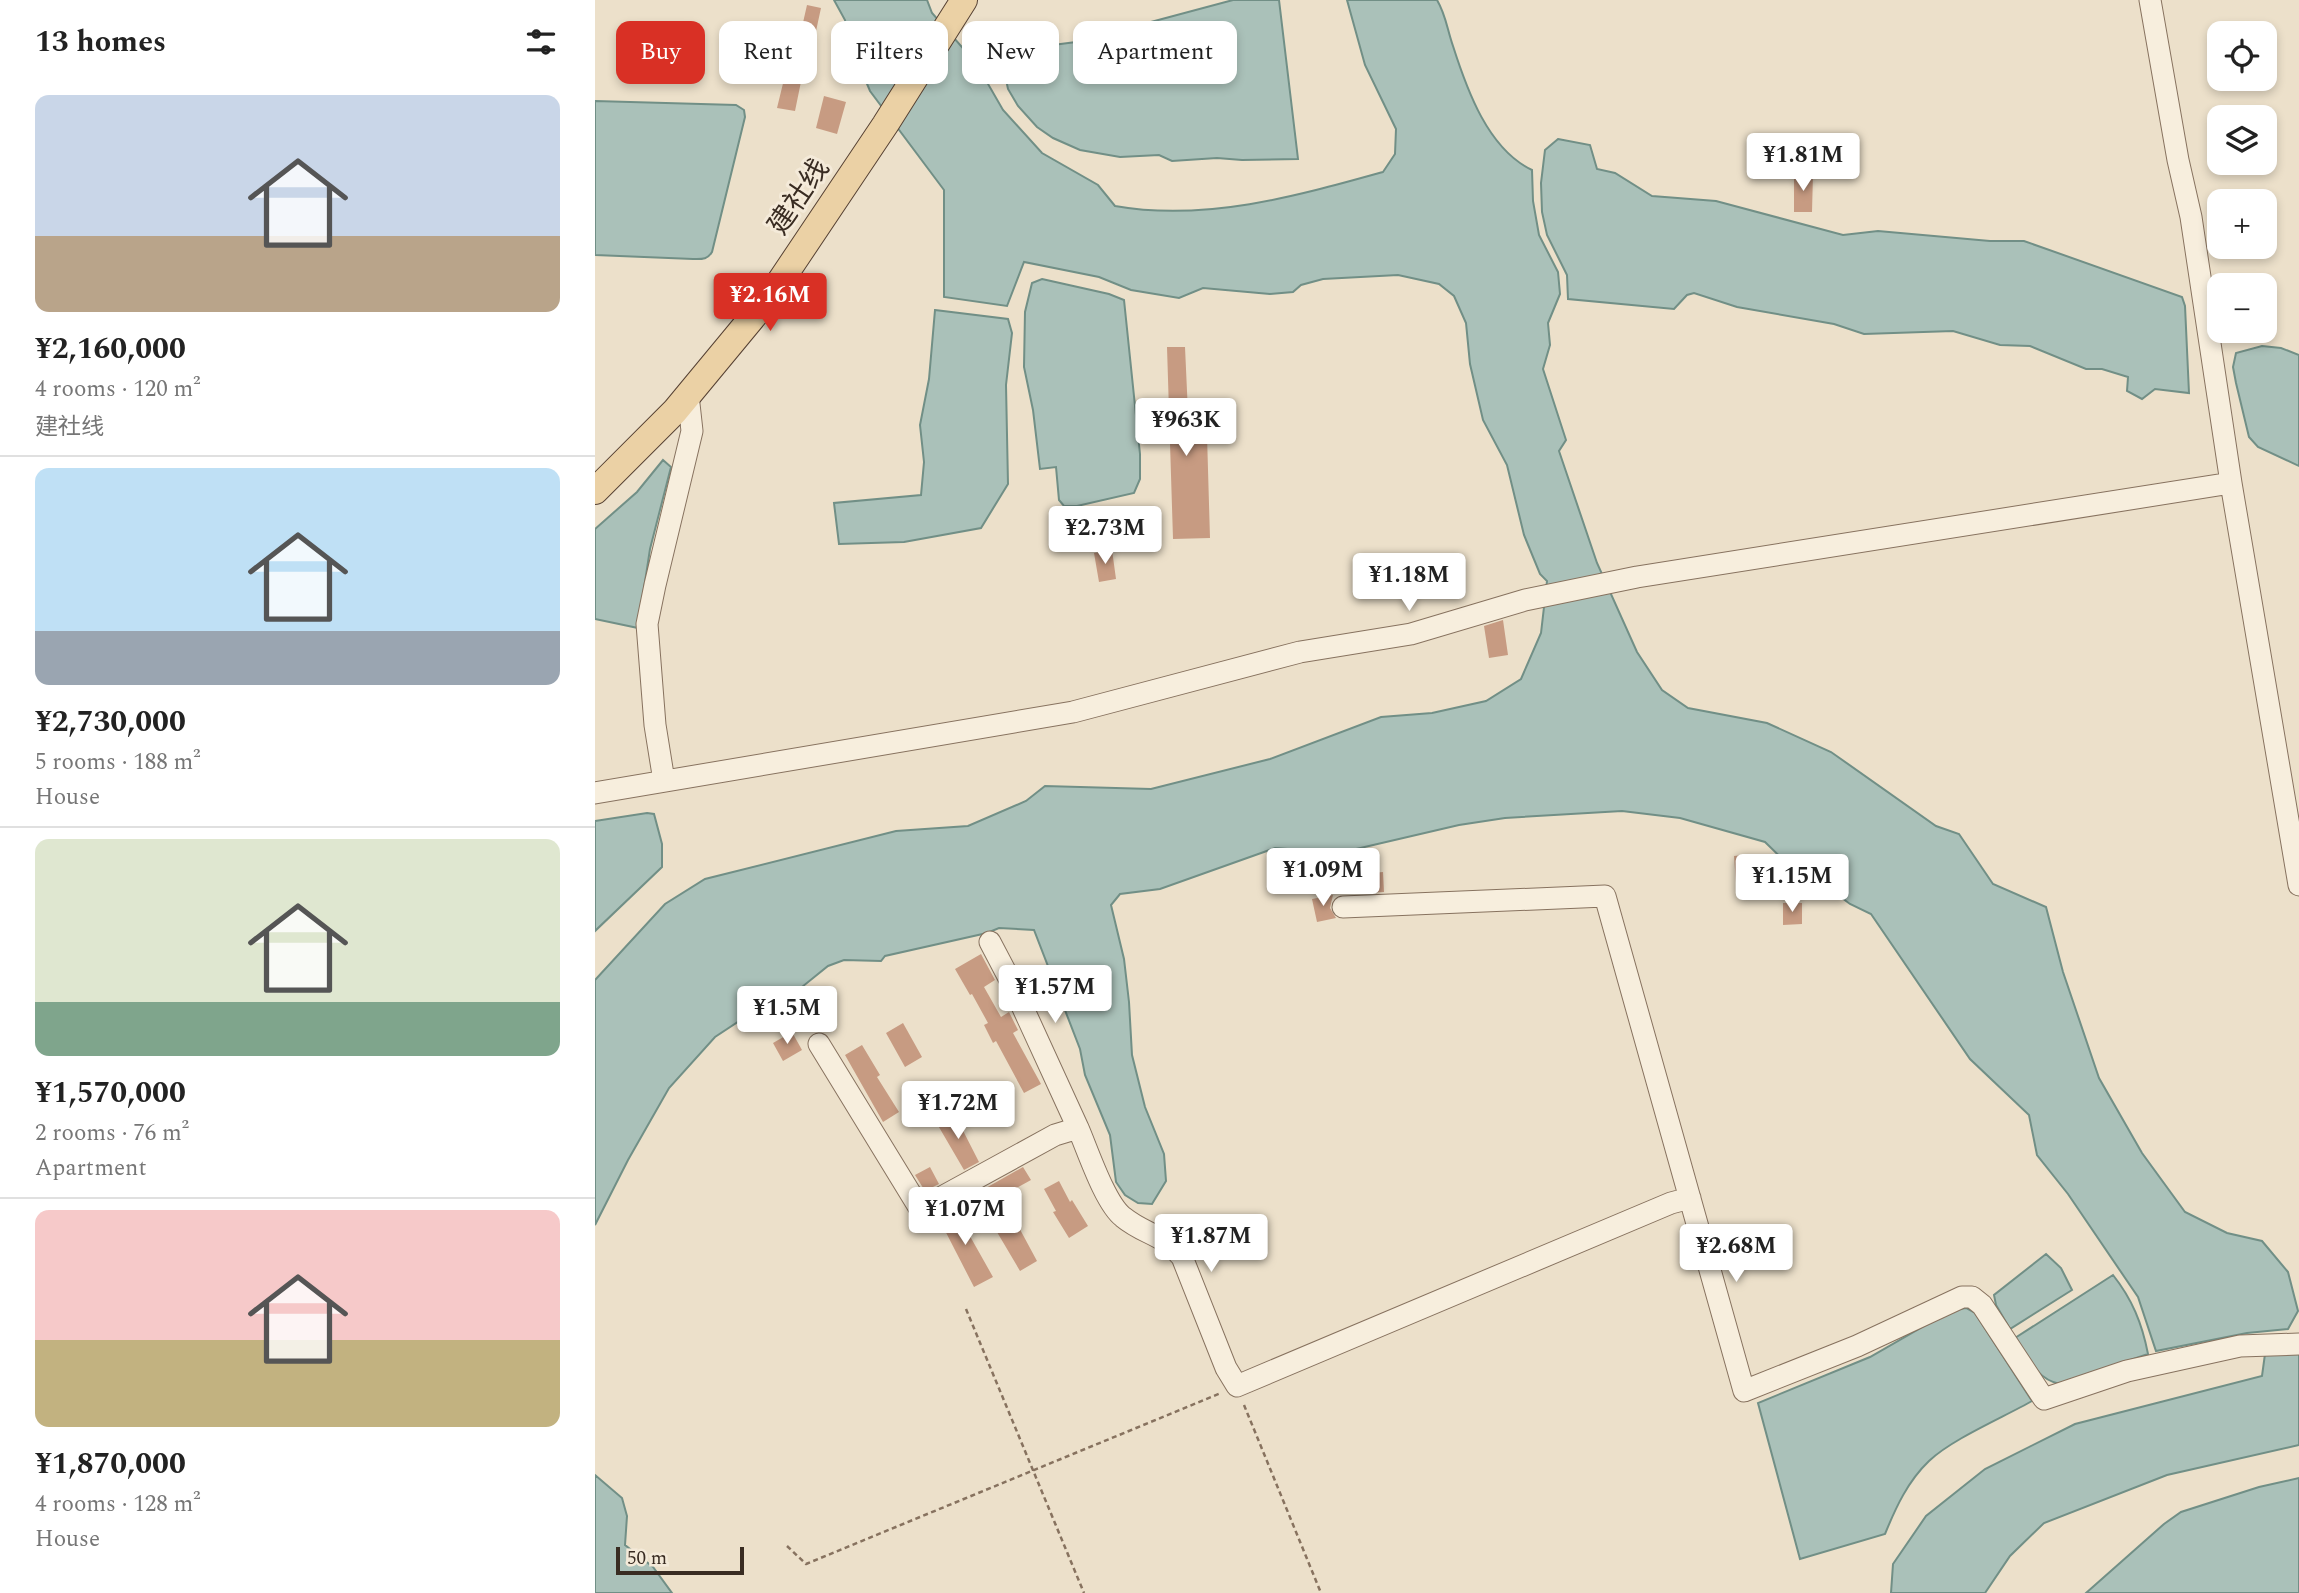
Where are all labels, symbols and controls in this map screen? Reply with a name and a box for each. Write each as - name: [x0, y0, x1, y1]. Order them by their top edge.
- text: 13 homes: [35, 19, 166, 65]
- chip: Buy: [616, 21, 705, 84]
- chip: Rent: [719, 21, 817, 84]
- chip: Filters: [831, 21, 948, 84]
- chip: New: [962, 21, 1059, 84]
- chip: Apartment: [1073, 21, 1237, 84]
- map controls: [2207, 21, 2277, 343]
- button: locate: [2207, 21, 2277, 91]
- icon: filters: [522, 23, 560, 61]
- button: layers: [2207, 105, 2277, 175]
- pin: ¥1.81M: [1746, 134, 1860, 193]
- text: ¥1.81M: [1763, 138, 1843, 173]
- icon: home: [235, 140, 361, 266]
- street label: 建社线: [758, 150, 840, 244]
- button: +: [2207, 189, 2277, 259]
- button: −: [2207, 273, 2277, 343]
- pin: ¥2.16M: [713, 274, 827, 333]
- text: ¥2.16M: [730, 278, 810, 313]
- text: ¥2,160,000: [35, 326, 186, 372]
- text: 4 rooms · 120 m²: [35, 372, 201, 407]
- pin: ¥963K: [1137, 398, 1235, 458]
- text: ¥963K: [1151, 403, 1221, 438]
- text: 建社线: [35, 410, 104, 445]
- pin: ¥2.73M: [1048, 506, 1162, 566]
- text: ¥2.73M: [1065, 511, 1145, 546]
- icon: home: [235, 514, 361, 640]
- pin: ¥1.18M: [1352, 554, 1466, 613]
- text: ¥1.18M: [1369, 558, 1449, 593]
- text: ¥2,730,000: [35, 699, 186, 745]
- text: 5 rooms · 188 m²: [35, 745, 201, 780]
- text: House: [35, 780, 100, 815]
- pin: ¥1.09M: [1266, 848, 1380, 908]
- text: ¥1.09M: [1283, 853, 1363, 888]
- pin: ¥1.15M: [1735, 855, 1849, 914]
- text: ¥1.15M: [1752, 859, 1832, 894]
- icon: home: [235, 885, 361, 1011]
- pin: ¥1.57M: [998, 965, 1112, 1025]
- text: ¥1.57M: [1015, 970, 1095, 1005]
- pin: ¥1.5M: [738, 986, 836, 1046]
- text: ¥1.5M: [753, 991, 821, 1026]
- text: ¥1,570,000: [35, 1070, 186, 1116]
- pin: ¥1.72M: [901, 1082, 1015, 1141]
- text: ¥1.72M: [918, 1086, 998, 1121]
- text: 2 rooms · 76 m²: [35, 1116, 189, 1151]
- text: Apartment: [35, 1151, 147, 1186]
- pin: ¥1.07M: [908, 1188, 1022, 1247]
- text: ¥1.07M: [925, 1192, 1005, 1227]
- pin: ¥1.87M: [1154, 1214, 1268, 1274]
- text: ¥1.87M: [1171, 1219, 1251, 1254]
- pin: ¥2.68M: [1679, 1224, 1793, 1284]
- text: ¥2.68M: [1696, 1229, 1776, 1264]
- icon: home: [235, 1256, 361, 1382]
- text: ¥1,870,000: [35, 1441, 186, 1487]
- text: 4 rooms · 128 m²: [35, 1487, 201, 1522]
- text: House: [35, 1522, 100, 1557]
- scale bar: [616, 1544, 744, 1576]
- text: 50 m: [627, 1544, 667, 1573]

